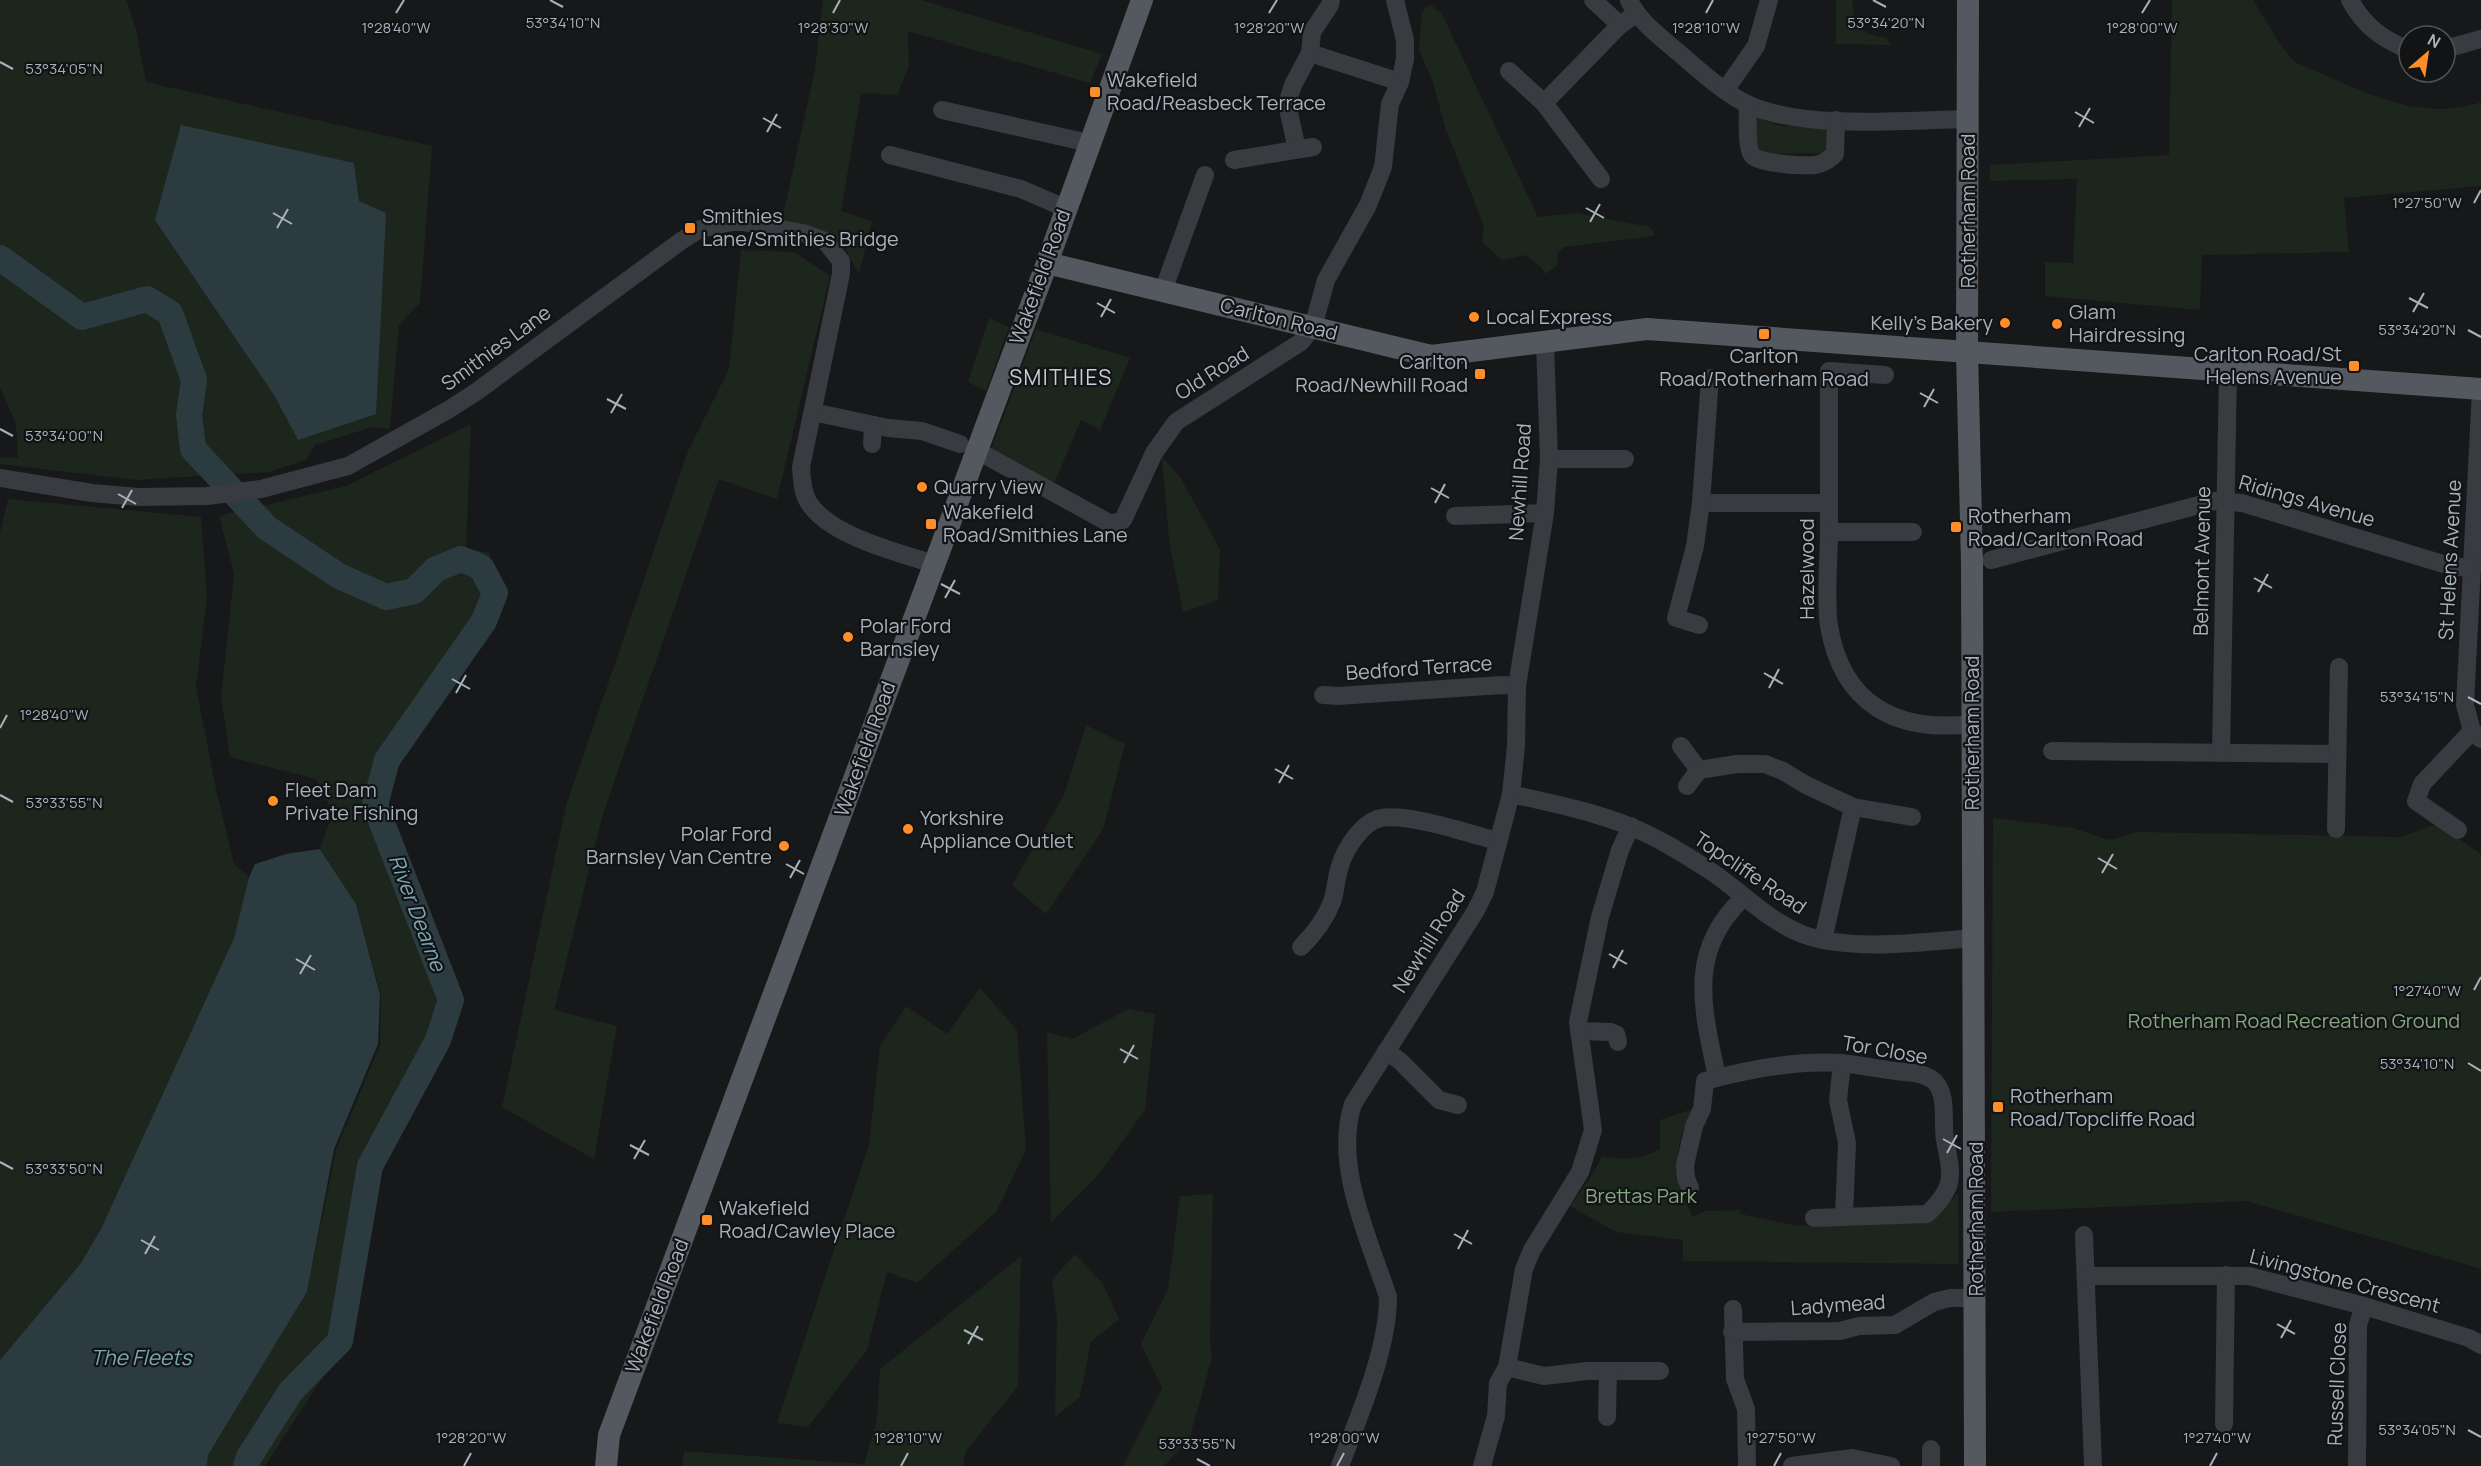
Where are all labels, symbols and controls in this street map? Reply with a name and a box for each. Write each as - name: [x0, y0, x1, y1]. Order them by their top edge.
- text: 53°34'10"N: [526, 12, 600, 33]
- text: 53°34'20"N: [1847, 12, 1925, 33]
- text: 1°28'40"W: [361, 17, 431, 38]
- text: 1°28'30"W: [798, 17, 868, 38]
- text: 1°28'20"W: [1234, 17, 1304, 38]
- text: 1°28'10"W: [1672, 17, 1740, 38]
- text: 1°28'00"W: [2106, 17, 2178, 38]
- north arrow: [2397, 24, 2457, 84]
- text: N: [2424, 28, 2445, 53]
- text: 53°34'05"N: [25, 58, 103, 79]
- place label: Wakefield Road/Reasbeck Terrace: [1107, 66, 1326, 116]
- marker: Wakefield Road/Reasbeck Terrace: [1088, 85, 1102, 99]
- street label: Rotherham Road: [1954, 134, 1981, 288]
- text: 1°27'50"W: [2392, 192, 2462, 213]
- place label: Smithies Lane/Smithies Bridge: [702, 202, 899, 252]
- street label: Wakefield Road: [1003, 205, 1076, 348]
- marker: Smithies Lane/Smithies Bridge: [683, 221, 697, 235]
- street label: Carlton Road: [1218, 291, 1341, 346]
- place label: Glam Hairdressing: [2069, 298, 2185, 348]
- street label: Smithies Lane: [435, 299, 556, 397]
- place label: Local Express: [1486, 303, 1612, 330]
- place label: Kelly's Bakery: [1871, 309, 1993, 336]
- marker: Local Express: [1467, 310, 1481, 324]
- marker: Kelly's Bakery: [1998, 316, 2012, 330]
- marker: Glam Hairdressing: [2050, 317, 2064, 331]
- text: 53°34'20"N: [2378, 319, 2456, 340]
- marker: Carlton Road/Rotherham Road: [1757, 327, 1771, 341]
- street label: Old Road: [1170, 339, 1254, 406]
- place label: Carlton Road/St Helens Avenue: [2194, 340, 2342, 390]
- place label: Carlton Road/Rotherham Road: [1659, 342, 1869, 392]
- place label: Carlton Road/Newhill Road: [1295, 348, 1468, 398]
- marker: Carlton Road/St Helens Avenue: [2347, 359, 2361, 373]
- district label: SMITHIES: [1009, 363, 1113, 391]
- marker: Carlton Road/Newhill Road: [1473, 367, 1487, 381]
- street label: Newhill Road: [1502, 422, 1537, 542]
- text: 53°34'00"N: [25, 425, 103, 446]
- street label: Ridings Avenue: [2236, 468, 2378, 533]
- place label: Quarry View: [934, 473, 1043, 500]
- street label: St Helens Avenue: [2432, 479, 2467, 641]
- marker: Quarry View: [915, 480, 929, 494]
- street label: Belmont Avenue: [2187, 486, 2216, 636]
- place label: Wakefield Road/Smithies Lane: [943, 498, 1128, 548]
- place label: Rotherham Road/Carlton Road: [1968, 502, 2143, 552]
- marker: Wakefield Road/Smithies Lane: [924, 517, 938, 531]
- street label: Hazelwood: [1793, 518, 1820, 620]
- marker: Rotherham Road/Carlton Road: [1949, 520, 1963, 534]
- place label: Polar Ford Barnsley: [860, 612, 951, 662]
- marker: Polar Ford Barnsley: [841, 630, 855, 644]
- street label: Bedford Terrace: [1345, 649, 1493, 686]
- street label: Rotherham Road: [1958, 656, 1985, 810]
- street label: Wakefield Road: [828, 677, 901, 820]
- text: 53°34'15"N: [2380, 686, 2454, 707]
- text: 1°28'40"W: [19, 704, 89, 725]
- place label: Fleet Dam Private Fishing: [285, 776, 418, 826]
- text: 53°33'55"N: [26, 792, 102, 813]
- marker: Fleet Dam Private Fishing: [266, 794, 280, 808]
- place label: Yorkshire Appliance Outlet: [920, 804, 1074, 854]
- place label: Polar Ford Barnsley Van Centre: [586, 820, 772, 870]
- marker: Yorkshire Appliance Outlet: [901, 822, 915, 836]
- street label: Topcliffe Road: [1689, 825, 1812, 920]
- marker: Polar Ford Barnsley Van Centre: [777, 839, 791, 853]
- water label: River Dearne: [383, 850, 454, 976]
- street label: Newhill Road: [1386, 884, 1471, 998]
- text: 1°27'40"W: [2393, 980, 2461, 1001]
- park label: Rotherham Road Recreation Ground: [2128, 1007, 2460, 1034]
- street label: Tor Close: [1840, 1029, 1930, 1070]
- text: 53°34'10"N: [2380, 1053, 2454, 1074]
- place label: Rotherham Road/Topcliffe Road: [2010, 1082, 2195, 1132]
- marker: Rotherham Road/Topcliffe Road: [1991, 1100, 2005, 1114]
- street label: Rotherham Road: [1962, 1142, 1989, 1296]
- text: 53°33'50"N: [25, 1158, 103, 1179]
- park label: Brettas Park: [1585, 1182, 1698, 1209]
- place label: Wakefield Road/Cawley Place: [719, 1194, 896, 1244]
- marker: Wakefield Road/Cawley Place: [700, 1213, 714, 1227]
- street label: Wakefield Road: [618, 1235, 695, 1377]
- street label: Livingstone Crescent: [2247, 1242, 2443, 1319]
- street label: Ladymead: [1790, 1288, 1886, 1321]
- street label: Russell Close: [2321, 1322, 2352, 1446]
- water label: The Fleets: [91, 1343, 193, 1371]
- text: 53°34'05"N: [2378, 1419, 2456, 1440]
- text: 1°28'20"W: [436, 1427, 506, 1448]
- text: 1°28'10"W: [874, 1427, 942, 1448]
- text: 1°28'00"W: [1308, 1427, 1380, 1448]
- text: 1°27'50"W: [1746, 1427, 1816, 1448]
- text: 1°27'40"W: [2183, 1427, 2251, 1448]
- text: 53°33'55"N: [1159, 1433, 1235, 1454]

